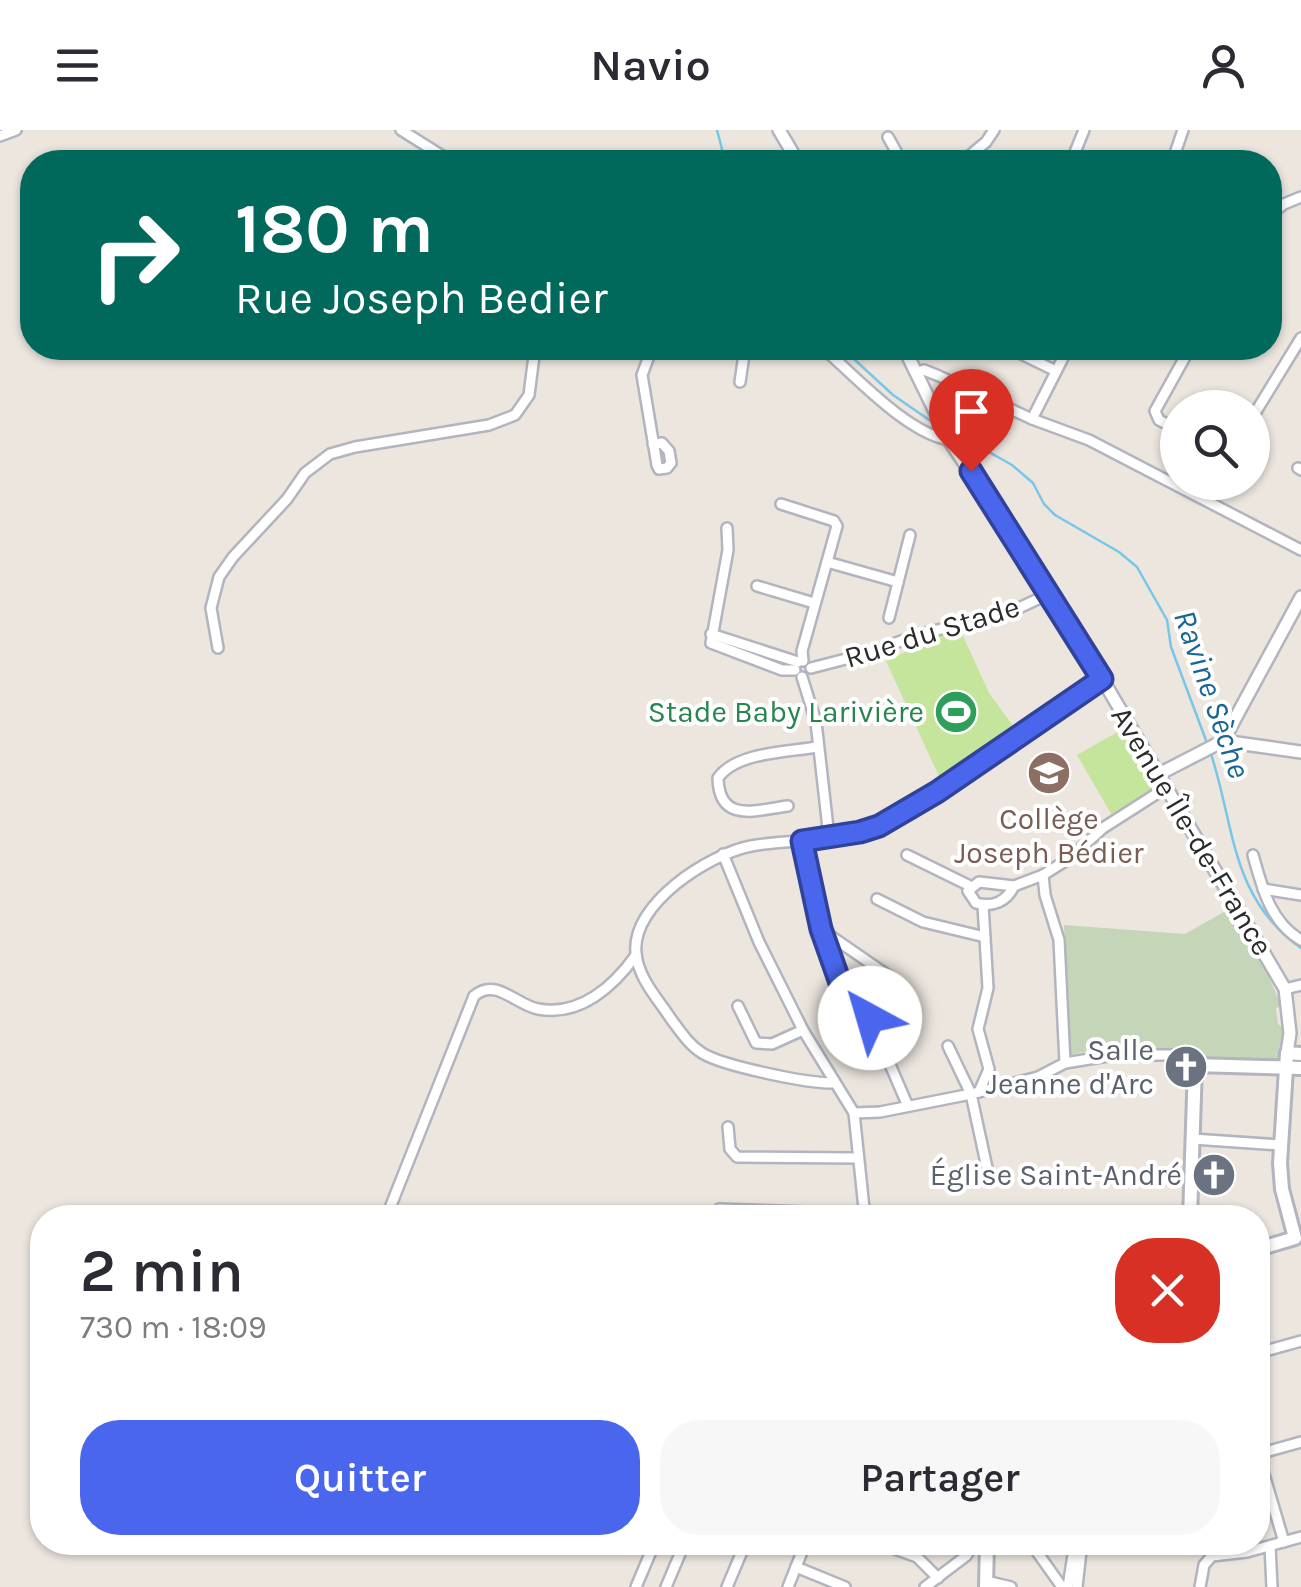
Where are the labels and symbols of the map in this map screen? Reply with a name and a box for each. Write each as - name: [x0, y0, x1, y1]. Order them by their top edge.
- pin: [929, 369, 1014, 472]
- street label: Rue du Stade: [840, 588, 1024, 676]
- water label: Ravine Sèche: [1166, 605, 1258, 783]
- sports icon: Stade Baby Larivière: [933, 689, 979, 735]
- place label: Stade Baby Larivière: [648, 694, 924, 730]
- street label: Avenue Île-de-France: [1103, 700, 1281, 962]
- school or university icon: Collège Joseph Bédier: [1026, 750, 1072, 796]
- place label: Collège Joseph Bédier: [954, 801, 1144, 871]
- position arrow: [818, 966, 922, 1070]
- place label: Salle Jeanne d'Arc: [986, 1032, 1154, 1102]
- church icon: Salle Jeanne d'Arc: [1163, 1044, 1209, 1090]
- church icon: Église Saint-André: [1191, 1152, 1237, 1198]
- place label: Église Saint-André: [930, 1157, 1182, 1193]

